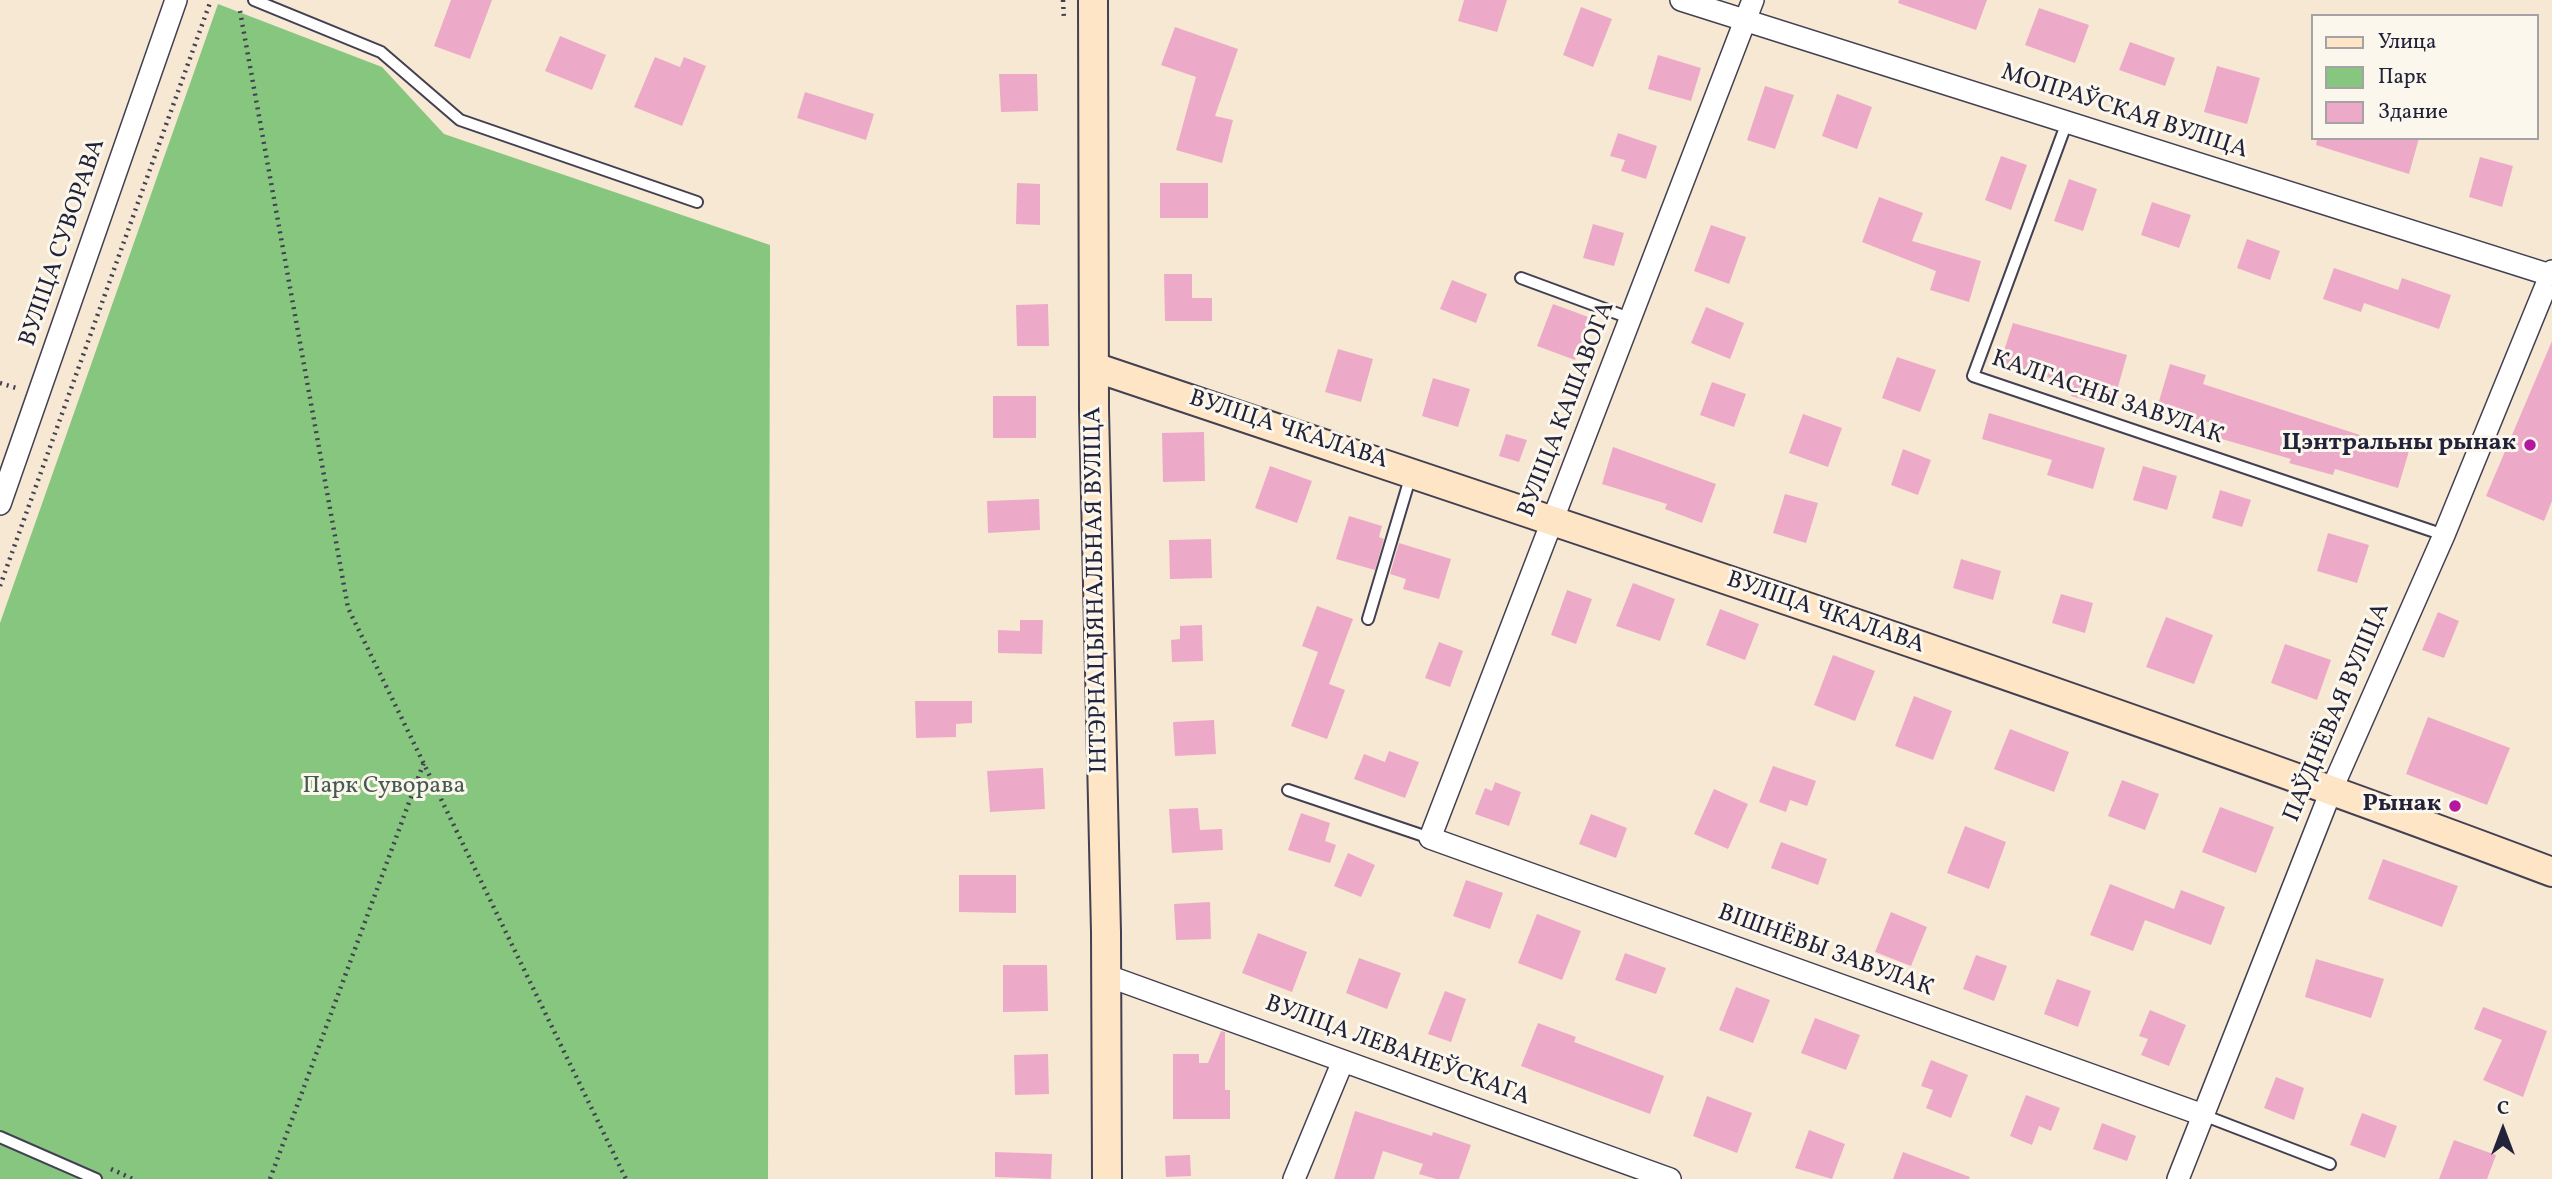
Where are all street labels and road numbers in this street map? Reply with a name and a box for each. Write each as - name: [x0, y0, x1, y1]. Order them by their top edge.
- street label: МОПРАЎСКАЯ ВУЛІЦА: [1997, 59, 2251, 167]
- street label: ВУЛІЦА СУВОРАВА: [15, 135, 113, 351]
- street label: ВУЛІЦА КАШАВОГА: [1514, 298, 1622, 522]
- street label: КАЛГАСНЫ ЗАВУЛАК: [1987, 346, 2227, 452]
- street label: ВУЛІЦА ЧКАЛАВА: [1185, 385, 1391, 477]
- street label: ІНТЭРНАЦЫЯНАЛЬНАЯ ВУЛІЦА: [1080, 406, 1116, 774]
- street label: ВУЛІЦА ЧКАЛАВА: [1722, 567, 1928, 661]
- street label: ПАЎДНЁВАЯ ВУЛІЦА: [2279, 599, 2397, 827]
- street label: ВІШНЁВЫ ЗАВУЛАК: [1713, 900, 1937, 1004]
- street label: ВУЛІЦА ЛЕВАНЕЎСКАГА: [1260, 991, 1534, 1113]

